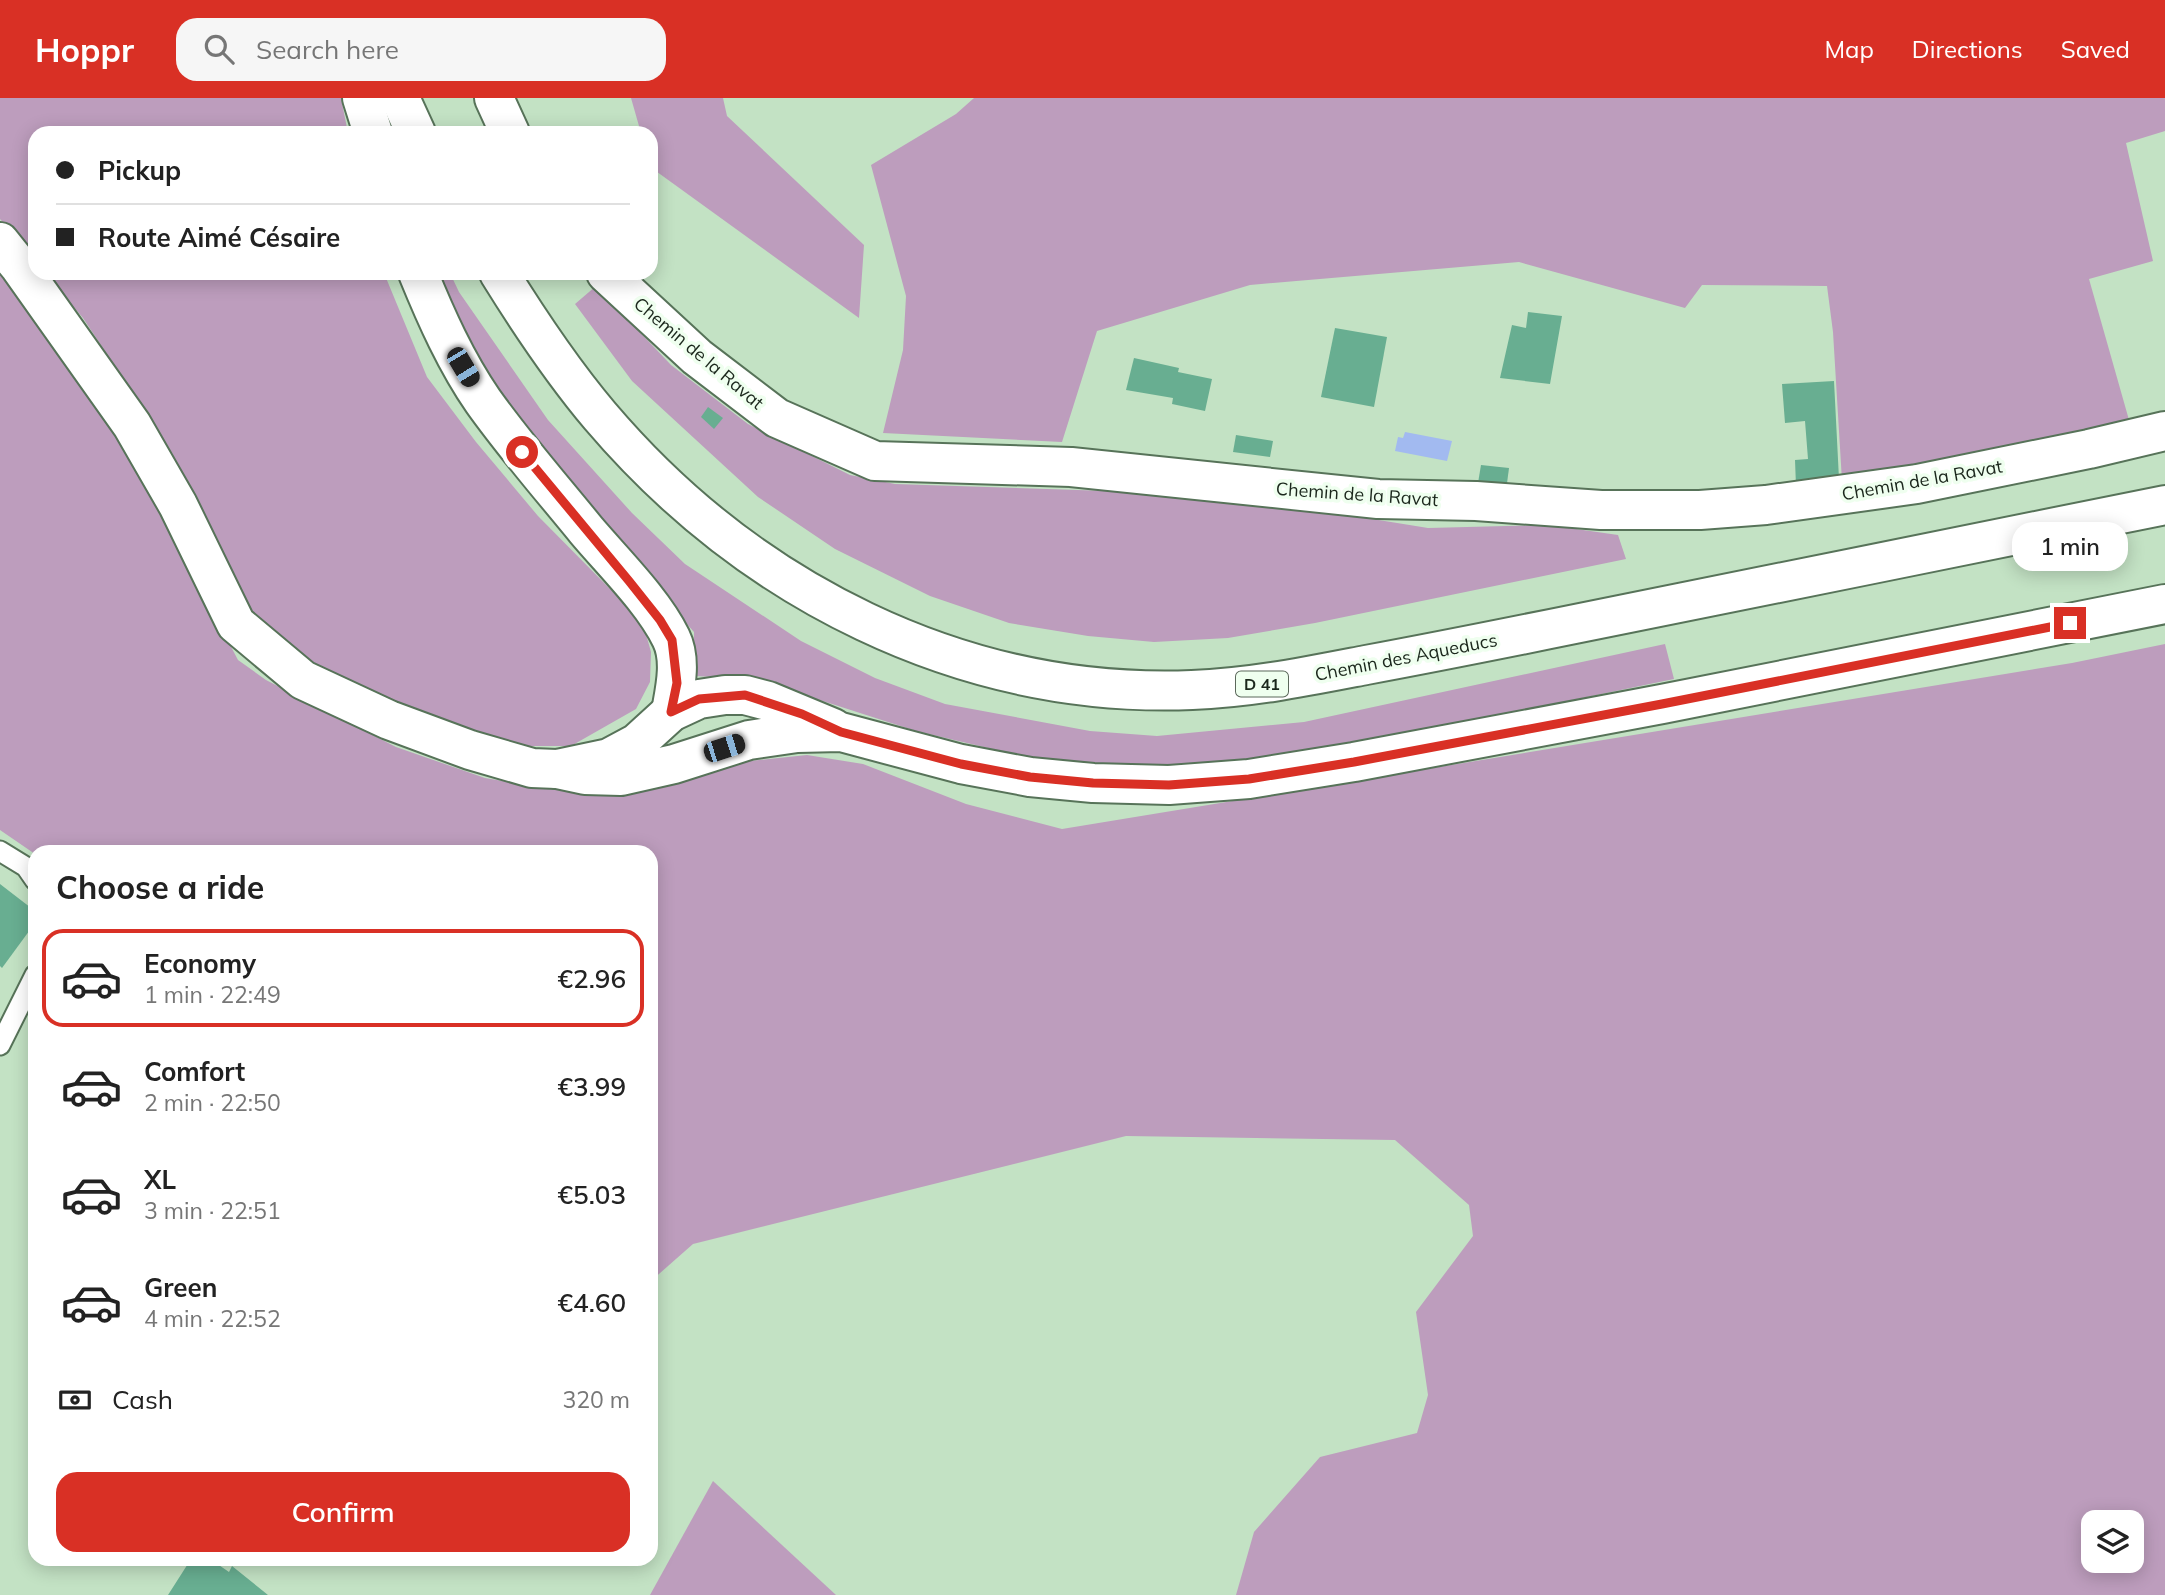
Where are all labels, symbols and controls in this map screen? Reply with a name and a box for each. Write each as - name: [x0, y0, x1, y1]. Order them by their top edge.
- search box: [176, 18, 666, 81]
- text: Hoppr: [35, 29, 134, 70]
- icon: search: [200, 30, 238, 68]
- text: Search here: [256, 33, 399, 66]
- text: Map: [1824, 34, 1874, 64]
- text: Directions: [1912, 34, 2023, 64]
- text: Saved: [2061, 34, 2130, 64]
- text: Pickup: [98, 154, 181, 187]
- text: Route Aimé Césaire: [98, 221, 340, 254]
- street label: Chemin de la Ravat: [629, 292, 769, 414]
- car: [444, 344, 483, 390]
- route start: [506, 436, 538, 468]
- street label: Chemin de la Ravat: [1840, 455, 2004, 505]
- street label: Chemin de la Ravat: [1275, 477, 1439, 511]
- callout: 1 min: [2012, 522, 2128, 570]
- text: 1 min: [2040, 532, 2100, 561]
- route end: [2054, 607, 2086, 639]
- street label: Chemin des Aqueducs: [1313, 628, 1499, 686]
- road number: D 41: [1236, 671, 1288, 696]
- car: [701, 732, 748, 764]
- text: Choose a ride: [56, 867, 264, 907]
- icon: car: [60, 947, 123, 1010]
- text: Economy: [144, 947, 256, 980]
- text: €2.96: [557, 962, 626, 995]
- text: 1 min · 22:49: [144, 980, 281, 1009]
- icon: car: [60, 1055, 123, 1118]
- text: Comfort: [144, 1055, 245, 1088]
- text: €3.99: [557, 1070, 626, 1103]
- text: 2 min · 22:50: [144, 1088, 281, 1117]
- icon: car: [60, 1163, 123, 1226]
- text: XL: [144, 1163, 176, 1196]
- text: €5.03: [557, 1178, 626, 1211]
- text: 3 min · 22:51: [144, 1196, 281, 1225]
- icon: car: [60, 1271, 123, 1334]
- text: Green: [144, 1271, 217, 1304]
- text: €4.60: [557, 1286, 626, 1319]
- text: 4 min · 22:52: [144, 1304, 281, 1333]
- icon: cash: [56, 1381, 94, 1419]
- text: Cash: [112, 1383, 173, 1416]
- text: 320 m: [562, 1385, 630, 1414]
- button: Confirm: [56, 1472, 630, 1552]
- map controls: [2081, 1510, 2144, 1573]
- button: layers: [2081, 1510, 2144, 1573]

